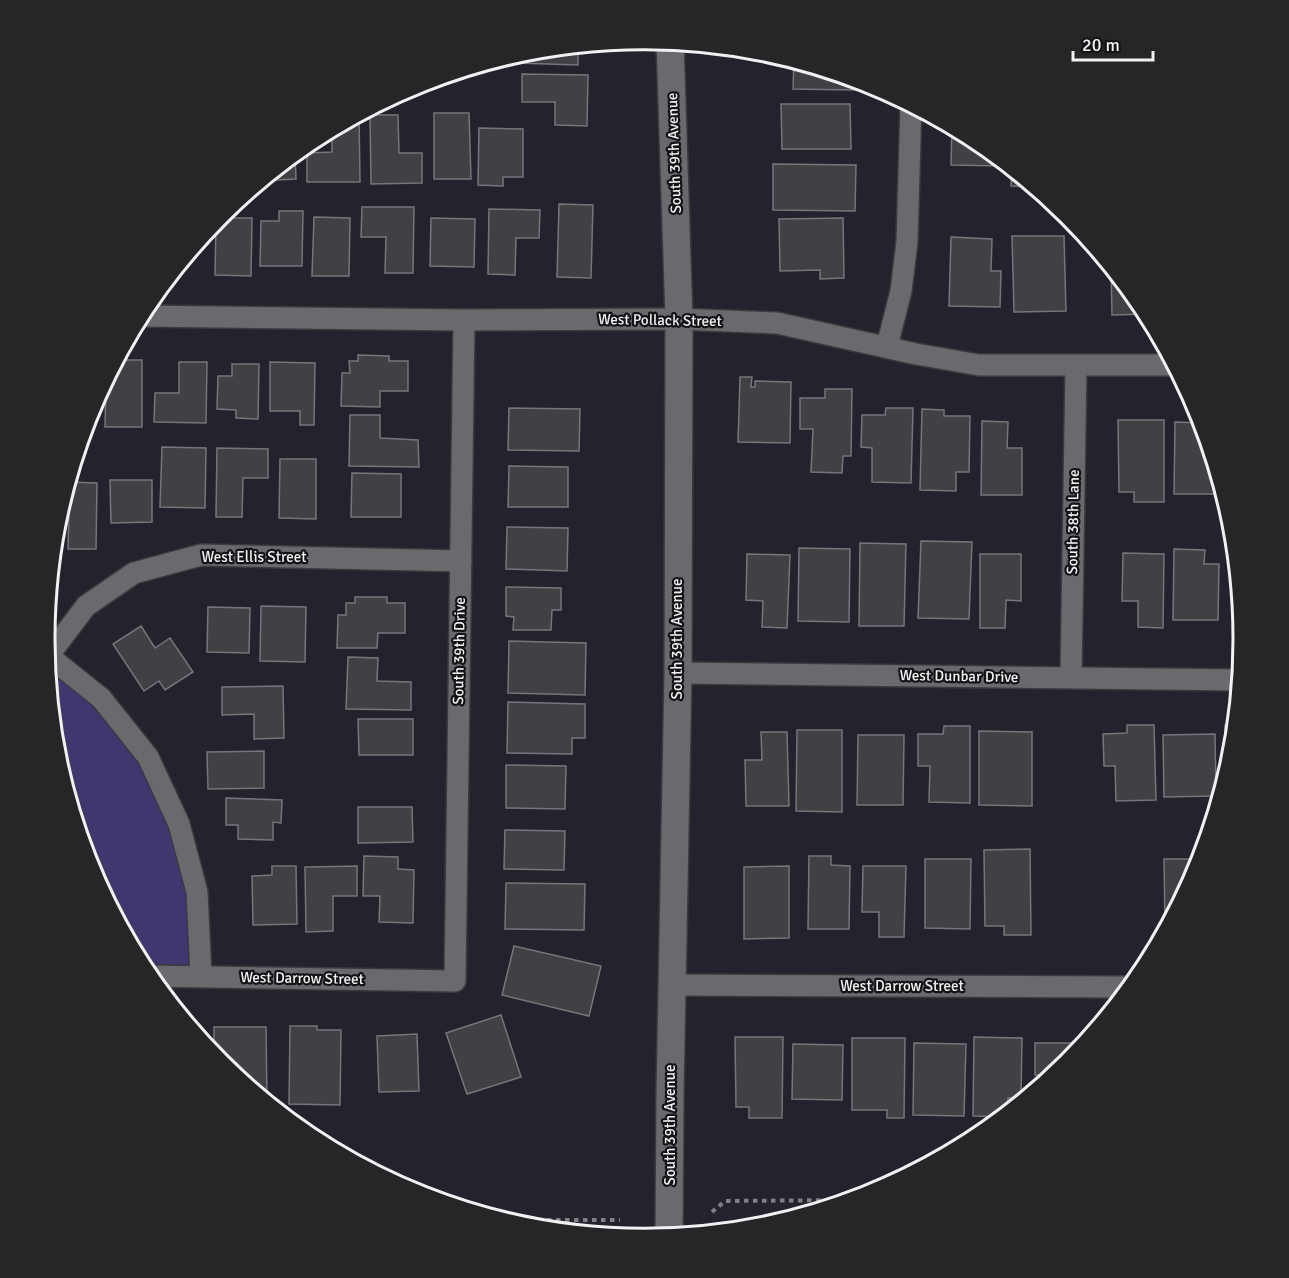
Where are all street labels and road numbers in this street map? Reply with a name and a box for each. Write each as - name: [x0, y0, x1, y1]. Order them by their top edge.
- street label: South 39th Avenue: [663, 92, 685, 214]
- street label: West Pollack Street: [598, 310, 722, 330]
- street label: South 38th Lane: [1063, 469, 1083, 575]
- street label: West Ellis Street: [202, 548, 306, 566]
- street label: South 39th Avenue: [668, 579, 686, 699]
- street label: South 39th Drive: [449, 597, 469, 705]
- street label: West Dunbar Drive: [899, 666, 1019, 686]
- street label: West Darrow Street: [240, 968, 364, 988]
- street label: West Darrow Street: [840, 977, 964, 995]
- street label: South 39th Avenue: [661, 1065, 679, 1185]

